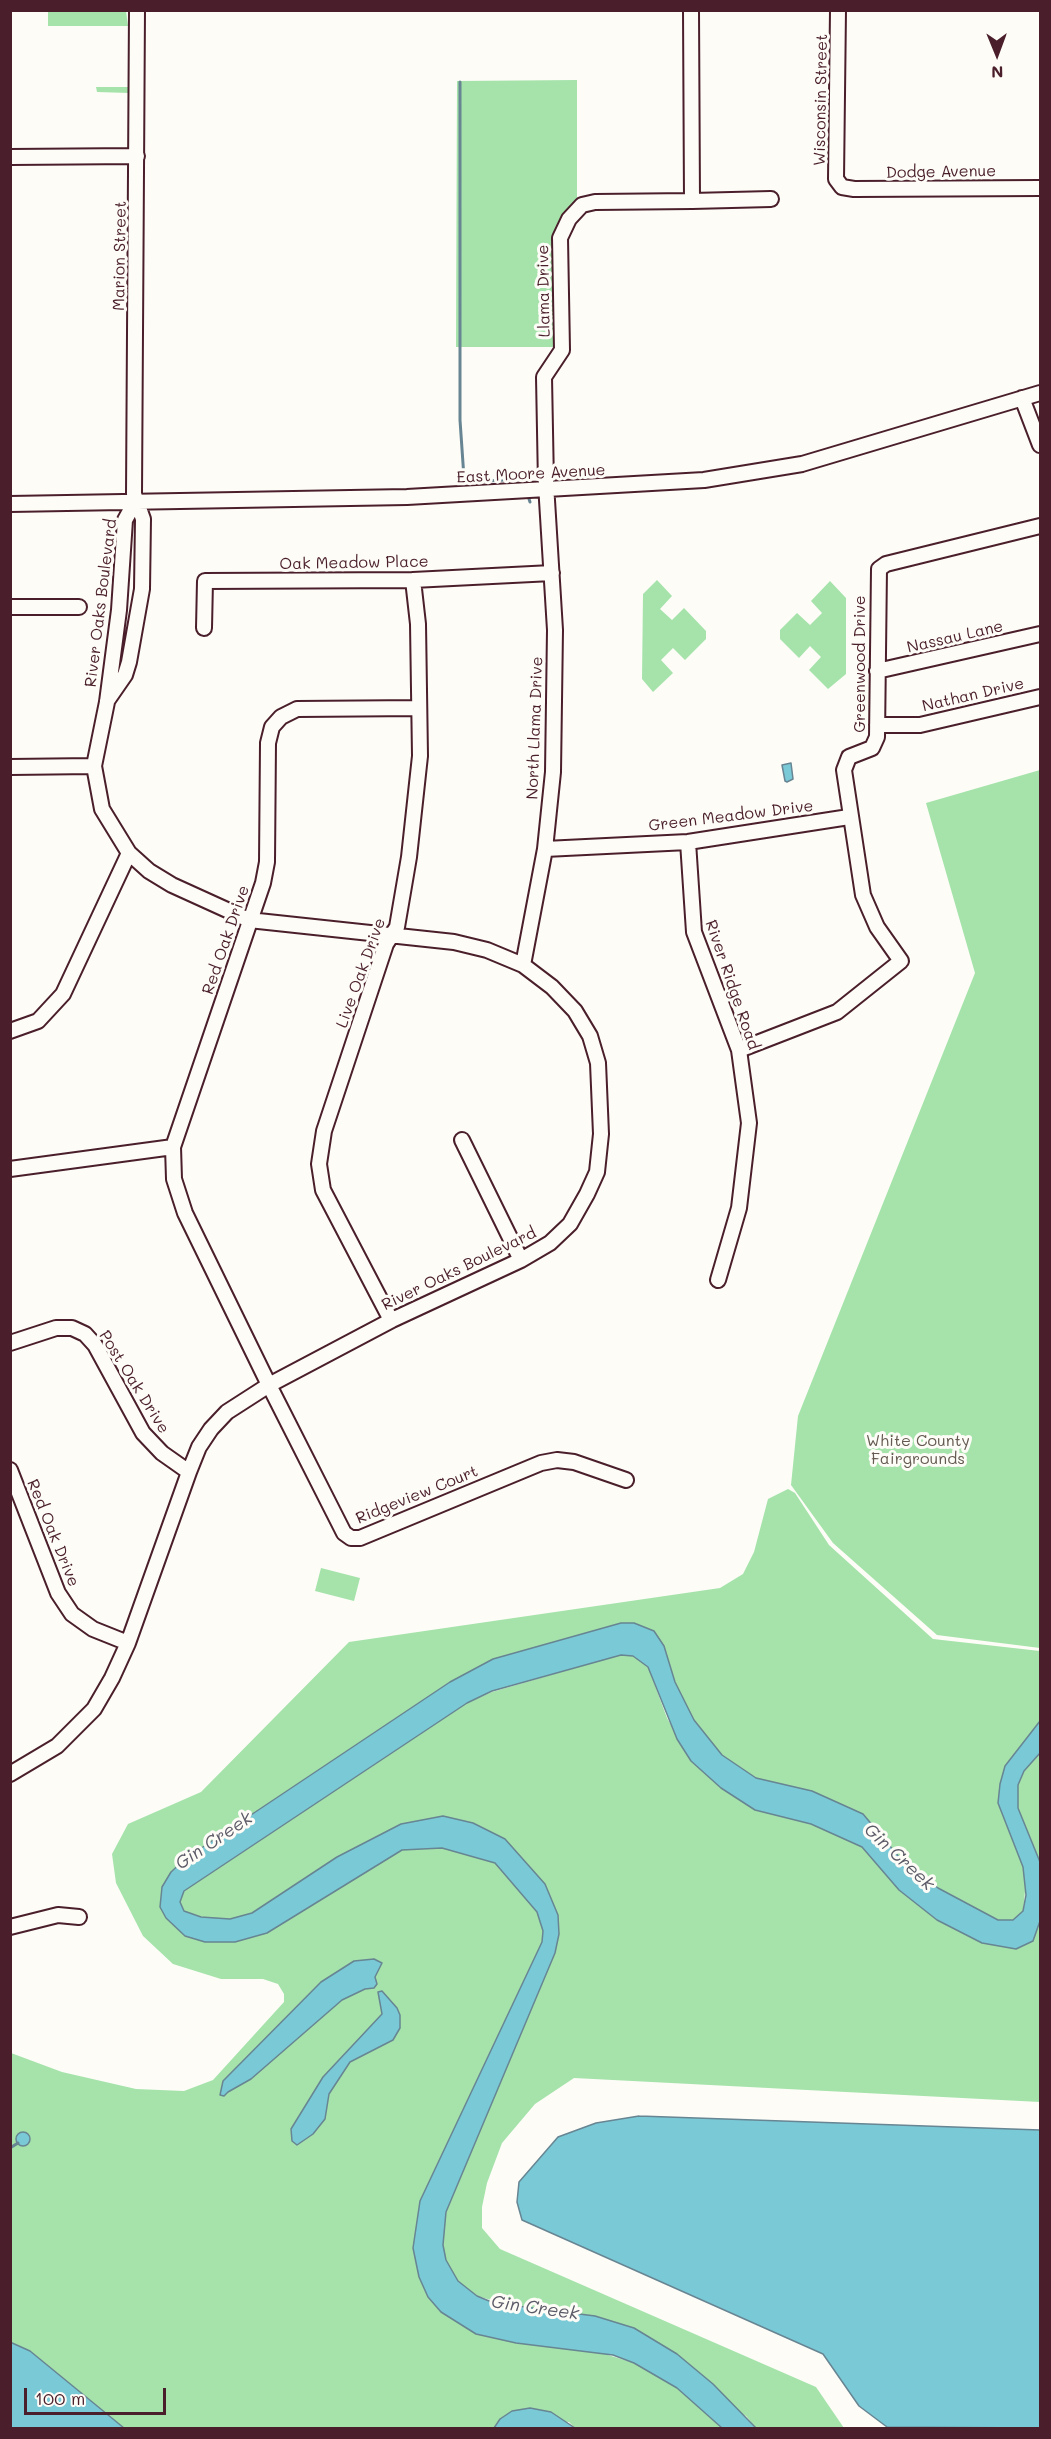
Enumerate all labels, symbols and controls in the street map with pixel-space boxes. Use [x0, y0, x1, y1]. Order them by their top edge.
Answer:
north arrow [967, 24, 1027, 84]
street label: Wisconsin Street [810, 34, 832, 166]
text: N [991, 62, 1004, 83]
street label: Dodge Avenue [886, 161, 996, 183]
street label: Marion Street [109, 201, 131, 311]
street label: Llama Drive [534, 245, 554, 337]
street label: East Moore Avenue [456, 461, 606, 487]
street label: River Oaks Boulevard [81, 518, 121, 688]
street label: Oak Meadow Place [279, 552, 429, 574]
street label: Greenwood Drive [850, 595, 870, 733]
street label: Nassau Lane [905, 617, 1005, 657]
street label: North Llama Drive [523, 656, 547, 800]
street label: Nathan Drive [920, 674, 1026, 716]
street label: Green Meadow Drive [648, 796, 814, 836]
street label: Red Oak Drive [198, 883, 254, 997]
street label: Live Oak Drive [332, 916, 390, 1030]
street label: River Ridge Road [701, 918, 763, 1052]
street label: River Oaks Boulevard [379, 1223, 539, 1315]
street label: Post Oak Drive [95, 1327, 173, 1437]
park label: White County Fairgrounds [866, 1431, 970, 1469]
street label: Ridgeview Court [353, 1462, 481, 1528]
street label: Red Oak Drive [23, 1477, 83, 1589]
water label: Gin Creek [171, 1807, 257, 1875]
water label: Gin Creek [859, 1819, 939, 1895]
water label: Gin Creek [490, 2291, 580, 2325]
scale bar [27, 2376, 170, 2414]
text: 100 m [35, 2386, 85, 2410]

